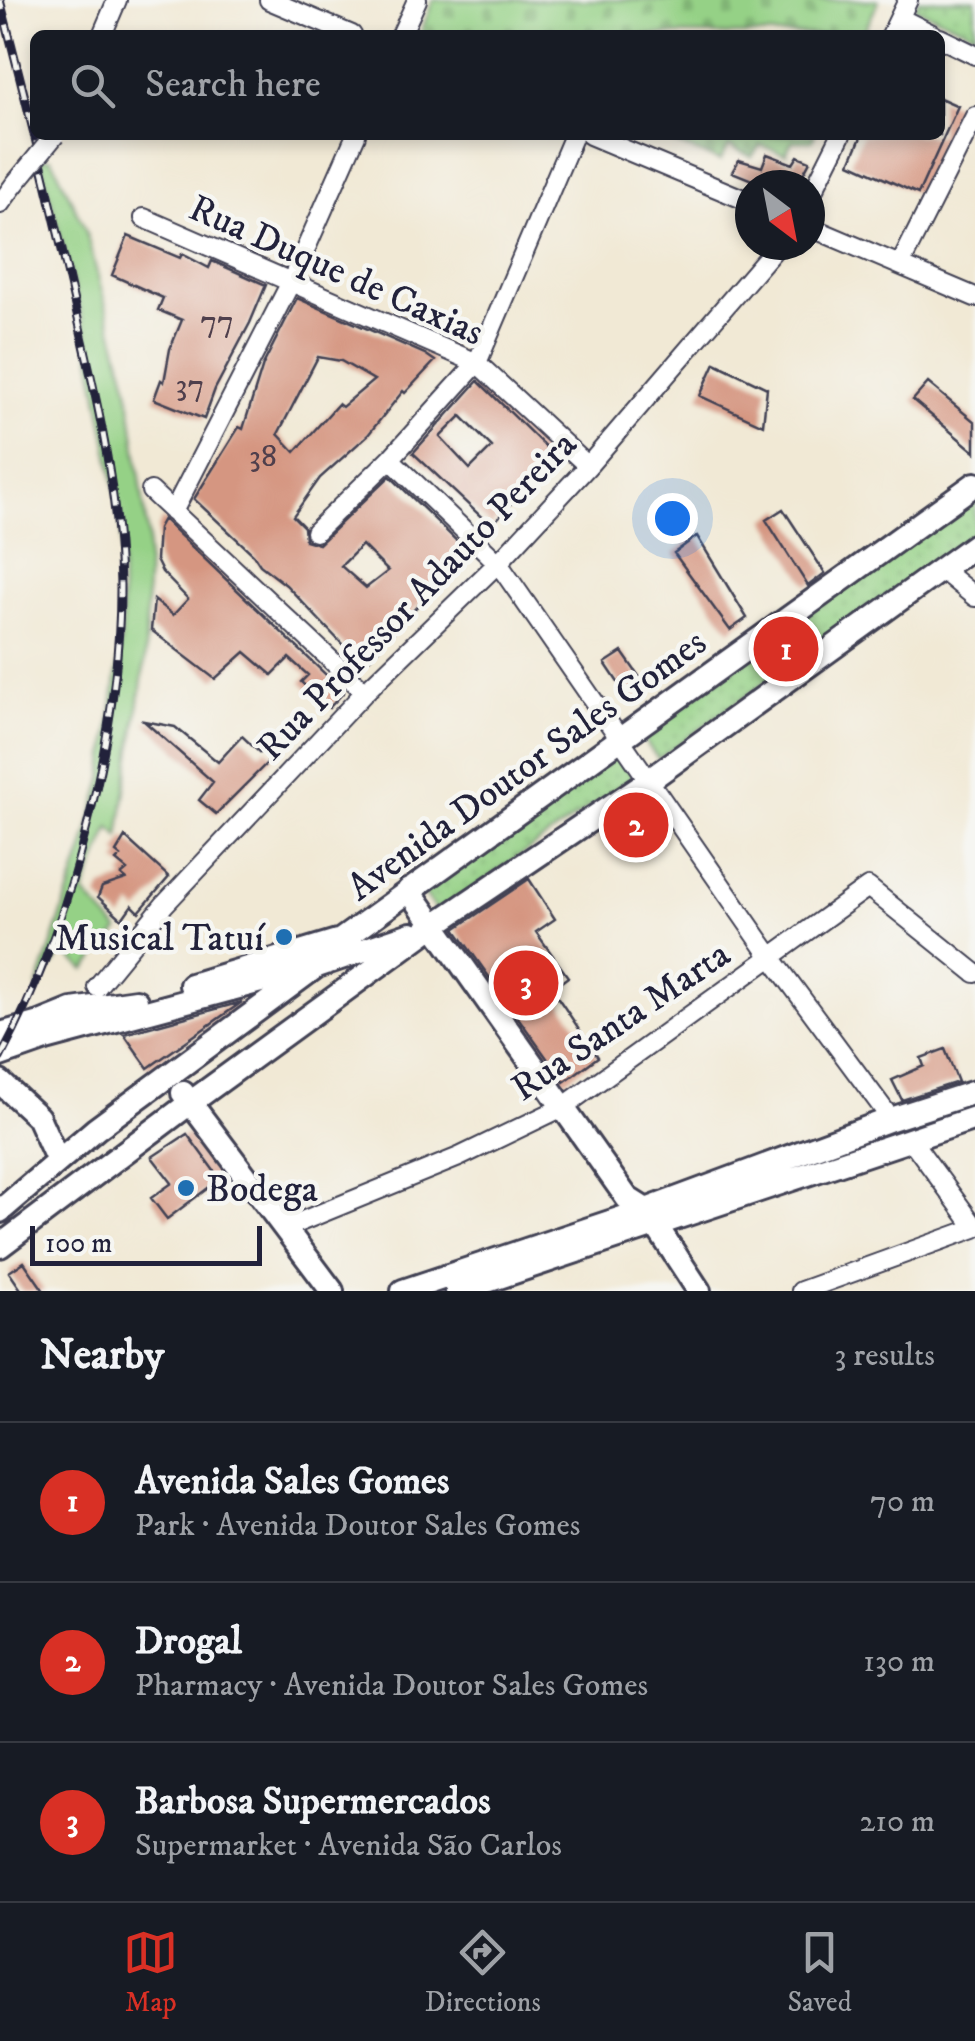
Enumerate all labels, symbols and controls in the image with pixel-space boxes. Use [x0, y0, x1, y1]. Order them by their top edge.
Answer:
search box [30, 30, 945, 140]
icon: search [65, 58, 120, 113]
text: Search here [145, 61, 321, 109]
north arrow [735, 170, 825, 260]
street label: Rua Duque de Caxias [182, 184, 491, 357]
house number: 77 [200, 302, 234, 342]
house number: 37 [176, 366, 204, 406]
street label: Rua Professor Adauto Pereira [247, 422, 587, 771]
house number: 38 [249, 437, 277, 477]
your location [647, 493, 698, 544]
pin: 1 [754, 612, 818, 686]
street label: Avenida Doutor Sales Gomes [338, 619, 716, 912]
pin: 2 [604, 788, 668, 862]
place label: Musical Tatuí [55, 915, 266, 963]
marker: Musical Tatuí [273, 926, 295, 948]
street label: Rua Santa Marta [503, 931, 740, 1112]
pin: 3 [494, 946, 558, 1020]
place label: Bodega [206, 1166, 318, 1214]
marker: Bodega [175, 1177, 197, 1199]
scale bar [30, 1221, 262, 1266]
text: 100 m [45, 1226, 112, 1261]
text: Nearby [40, 1330, 164, 1382]
text: 3 results [834, 1336, 935, 1376]
text: Avenida Sales Gomes [135, 1458, 450, 1506]
text: 1 [67, 1482, 78, 1522]
text: 70 m [870, 1482, 935, 1522]
text: Park · Avenida Doutor Sales Gomes [135, 1506, 580, 1546]
text: Drogal [135, 1618, 242, 1666]
text: 2 [65, 1642, 80, 1682]
text: 130 m [863, 1642, 935, 1682]
text: Pharmacy · Avenida Doutor Sales Gomes [135, 1666, 648, 1706]
text: Barbosa Supermercados [135, 1778, 491, 1826]
text: 3 [67, 1802, 78, 1842]
text: 210 m [860, 1802, 935, 1842]
text: Supermarket · Avenida São Carlos [135, 1826, 562, 1866]
tab: Map [123, 1925, 178, 2020]
tab: Directions [425, 1925, 541, 2020]
tab: Saved [787, 1925, 852, 2020]

